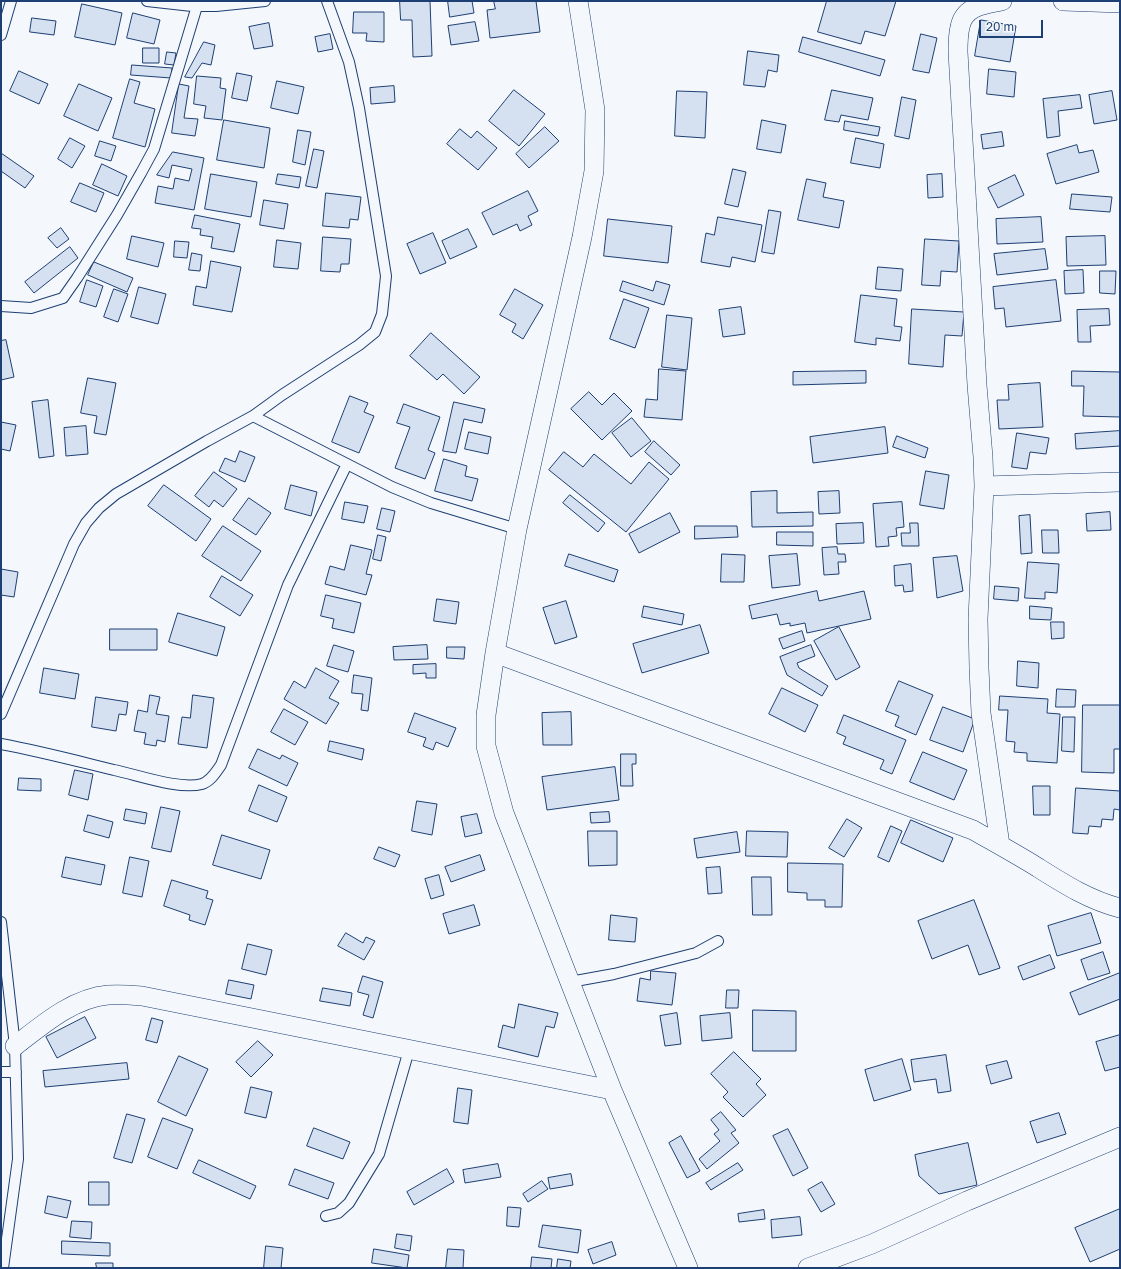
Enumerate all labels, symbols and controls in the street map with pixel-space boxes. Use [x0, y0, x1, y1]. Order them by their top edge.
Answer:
scale bar [981, 12, 1045, 38]
text: 20 m [986, 19, 1014, 34]

